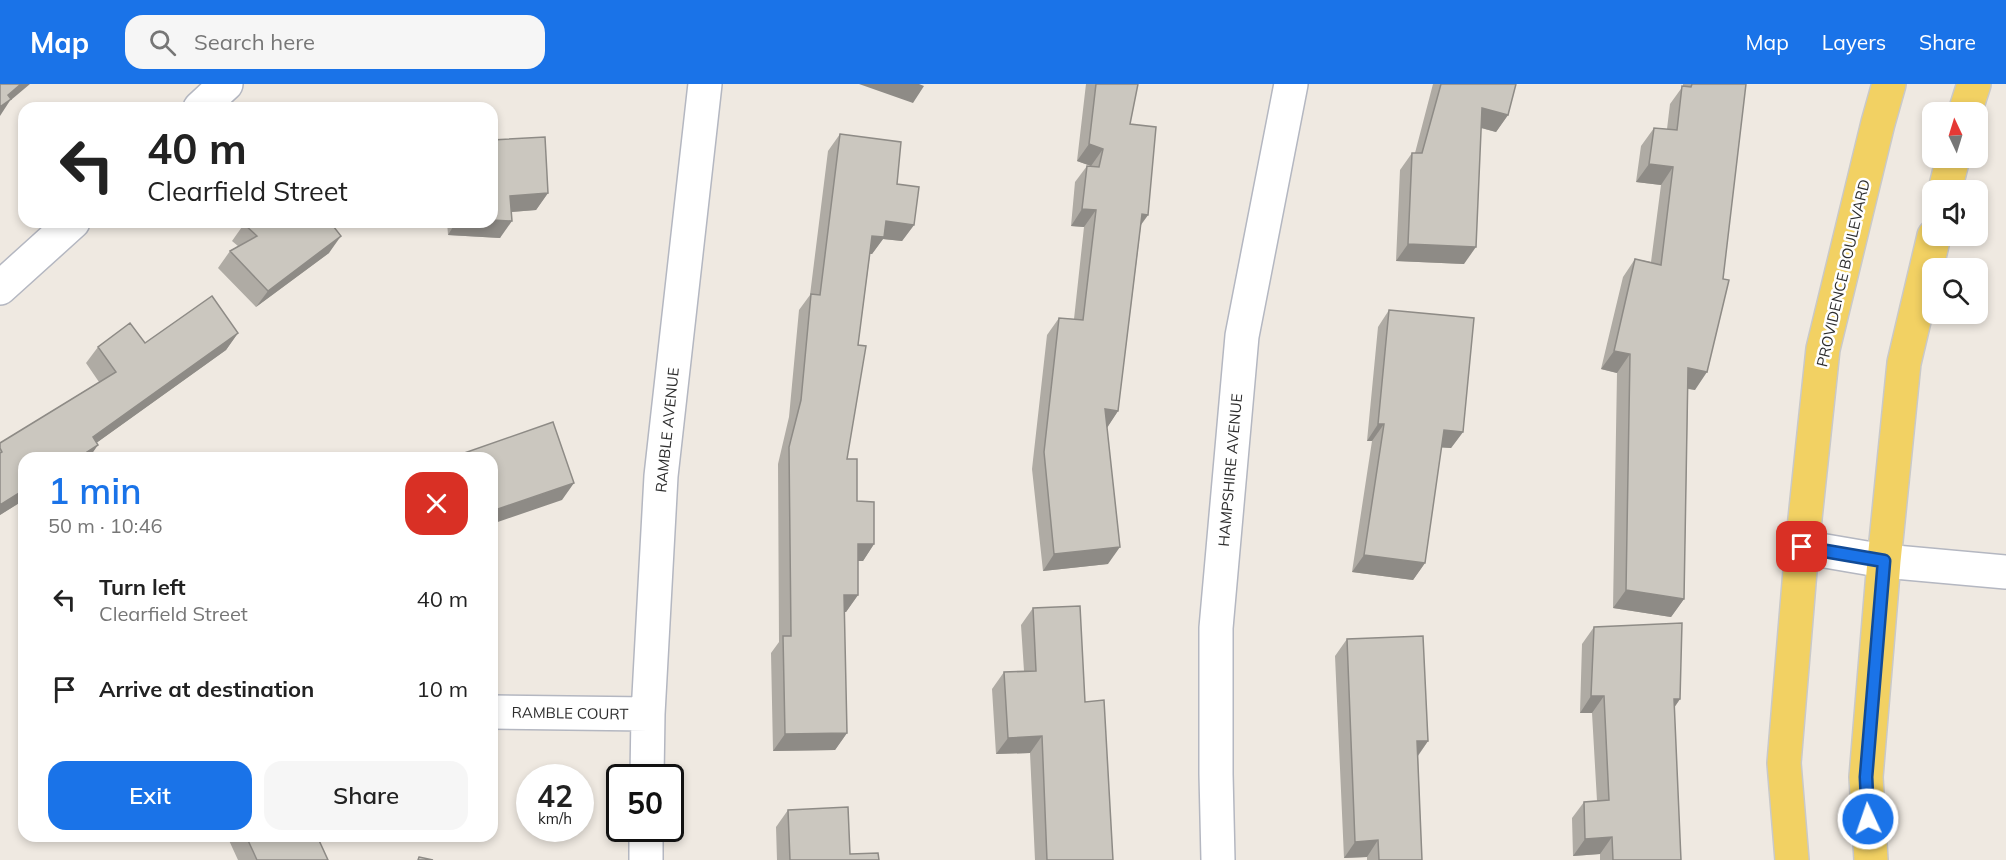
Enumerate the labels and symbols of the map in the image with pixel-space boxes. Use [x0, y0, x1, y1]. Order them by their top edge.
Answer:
north arrow [1922, 102, 1988, 168]
street label: PROVIDENCE BOULEVARD [1812, 177, 1874, 369]
street label: RAMBLE AVENUE [651, 366, 683, 493]
street label: HAMPSHIRE AVENUE [1214, 393, 1246, 547]
pin [1776, 521, 1827, 572]
street label: RAMBLE COURT [511, 702, 629, 724]
speed limit sign: 50 [606, 764, 684, 842]
position arrow [1836, 787, 1900, 851]

